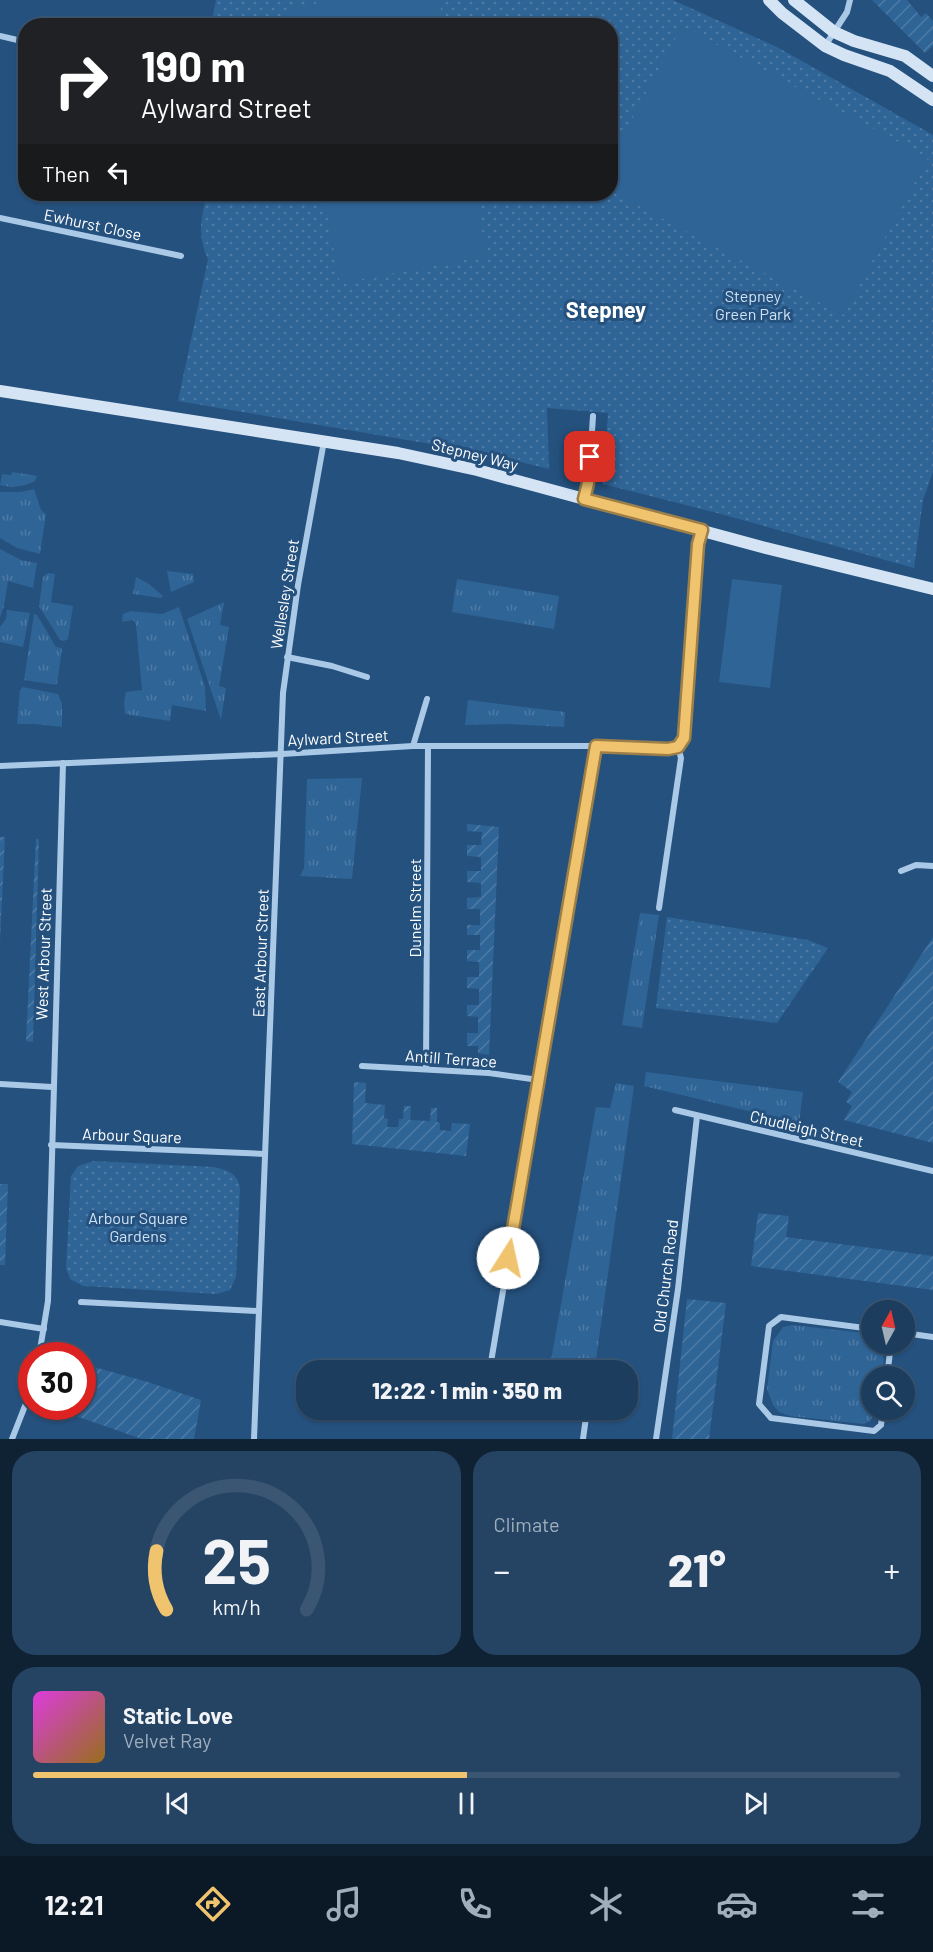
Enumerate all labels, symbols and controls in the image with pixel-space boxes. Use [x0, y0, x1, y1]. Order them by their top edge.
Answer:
text: 190 m [141, 40, 246, 90]
icon: right [42, 42, 120, 120]
text: Aylward Street [141, 91, 312, 123]
icon: left [102, 156, 135, 189]
text: Then [42, 160, 90, 186]
street label: Ewhurst Close [42, 204, 144, 244]
park label: Stepney Green Park [715, 286, 791, 323]
district label: Stepney [566, 296, 646, 322]
pin [564, 431, 615, 482]
street label: Stepney Way [430, 434, 521, 474]
icon: arrive [573, 440, 606, 473]
street label: Wellesley Street [266, 537, 302, 651]
street label: Aylward Street [287, 725, 389, 749]
street label: Dunelm Street [405, 858, 424, 958]
street label: West Arbour Street [31, 887, 55, 1021]
street label: East Arbour Street [248, 888, 272, 1018]
street label: Antill Terrace [404, 1045, 498, 1071]
street label: Chudleigh Street [748, 1106, 866, 1150]
street label: Arbour Square [82, 1124, 182, 1146]
park label: Arbour Square Gardens [88, 1208, 188, 1245]
street label: Old Church Road [649, 1218, 681, 1334]
position arrow [476, 1226, 540, 1290]
north arrow [861, 1300, 915, 1354]
map controls [861, 1300, 915, 1420]
speed limit sign: 30 [18, 1342, 96, 1420]
button: search [861, 1366, 915, 1420]
text: 12:22 · 1 min · 350 m [372, 1377, 562, 1403]
text: Climate [494, 1512, 560, 1536]
text: 25 [202, 1522, 271, 1596]
text: 21° [668, 1542, 726, 1596]
text: − [494, 1550, 510, 1590]
text: + [883, 1550, 900, 1590]
text: km/h [212, 1594, 261, 1619]
text: Static Love [123, 1702, 233, 1728]
text: Velvet Ray [123, 1728, 212, 1752]
icon: previous [161, 1787, 194, 1820]
icon: pause [450, 1787, 483, 1820]
icon: next [739, 1787, 772, 1820]
icon: directions [192, 1883, 234, 1925]
icon: music [323, 1883, 365, 1925]
icon: phone [454, 1883, 496, 1925]
icon: climate [585, 1883, 627, 1925]
icon: car [716, 1883, 758, 1925]
icon: filters [847, 1883, 889, 1925]
text: 12:21 [44, 1888, 103, 1920]

